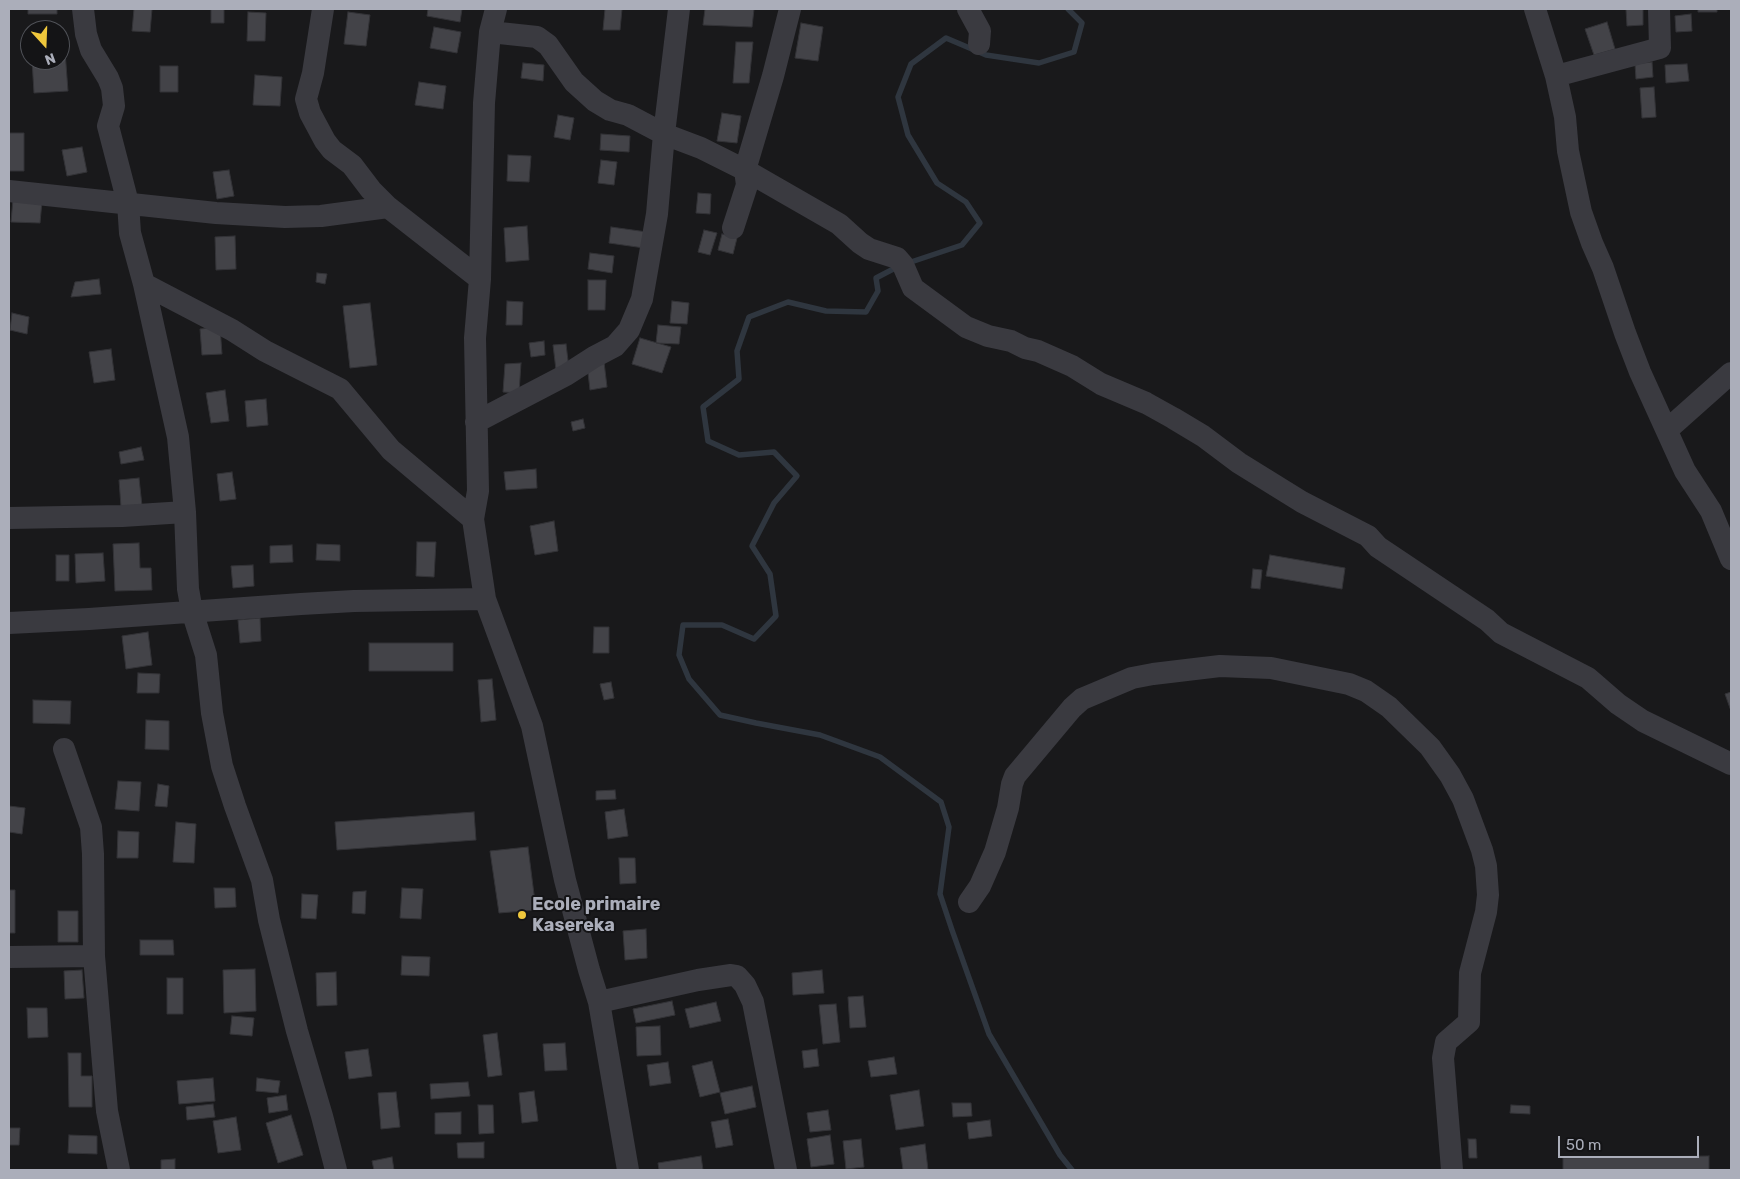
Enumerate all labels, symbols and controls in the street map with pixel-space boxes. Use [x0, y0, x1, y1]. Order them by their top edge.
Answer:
north arrow [20, 20, 70, 70]
text: N [42, 49, 58, 68]
place label: Ecole primaire Kasereka [532, 894, 660, 936]
marker: Ecole primaire Kasereka [516, 909, 528, 921]
scale bar [1560, 1126, 1701, 1158]
text: 50 m [1566, 1136, 1601, 1154]

